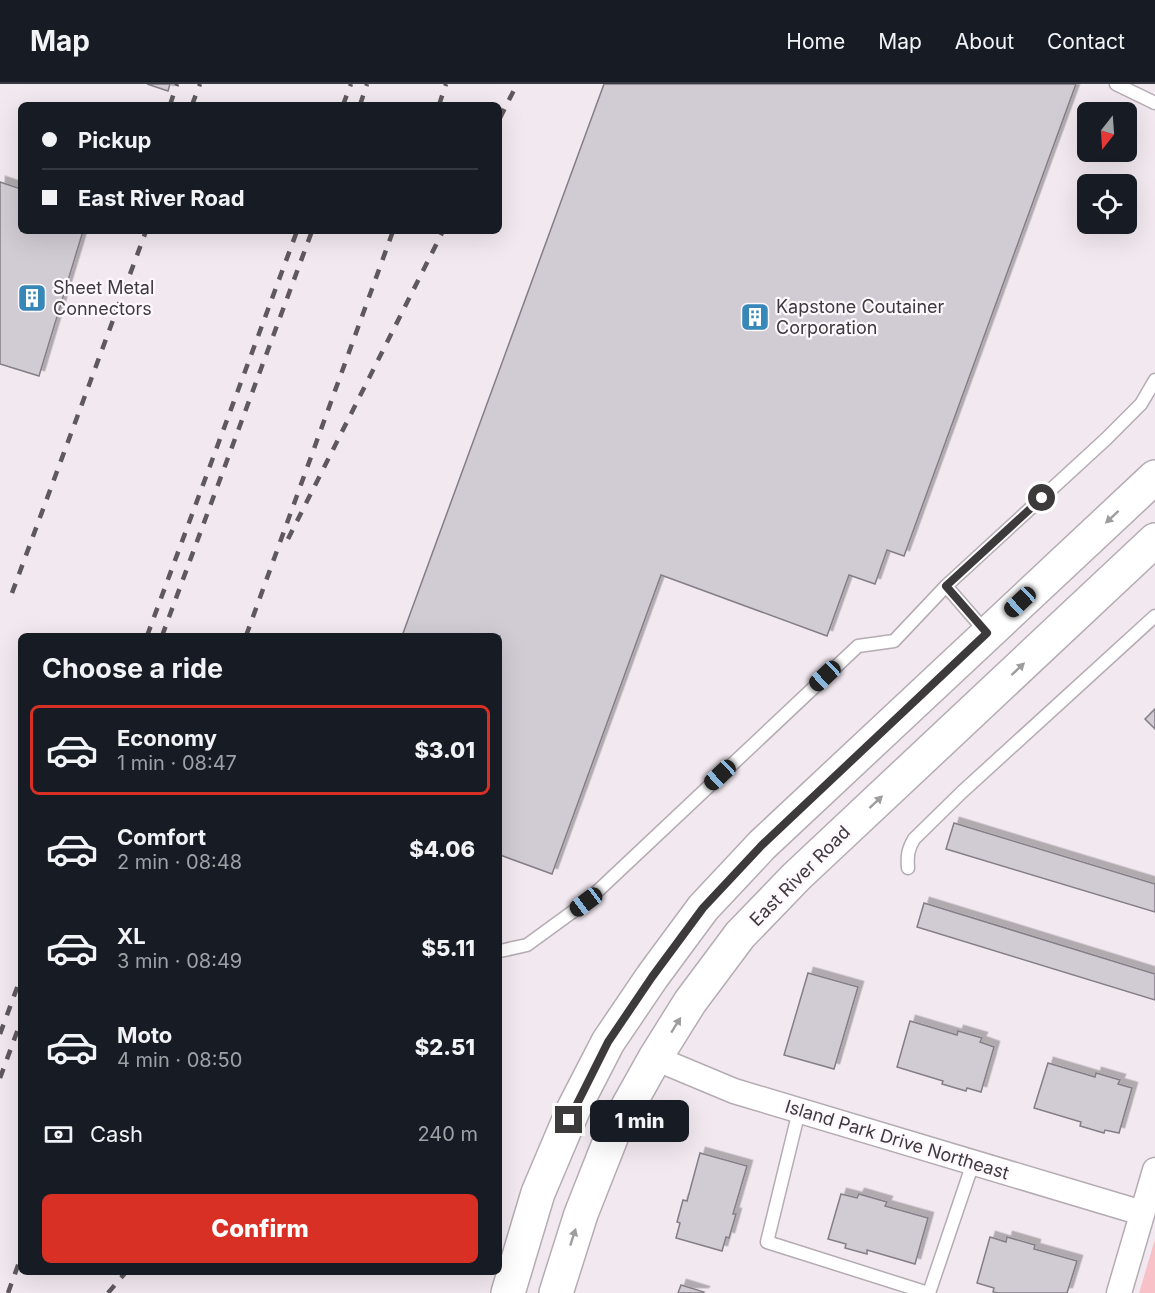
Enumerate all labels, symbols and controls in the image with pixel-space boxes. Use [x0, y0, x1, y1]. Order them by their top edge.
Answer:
text: Map [30, 24, 90, 58]
text: Home [786, 29, 845, 54]
text: Map [878, 29, 922, 54]
text: About [955, 29, 1014, 54]
text: Contact [1047, 29, 1125, 54]
north arrow [1077, 102, 1137, 162]
map controls [1077, 102, 1137, 234]
text: Pickup [78, 127, 152, 153]
button: locate [1077, 174, 1137, 234]
text: East River Road [78, 185, 245, 211]
place label: Sheet Metal Connectors [53, 277, 154, 319]
building icon: Sheet Metal Connectors [16, 282, 48, 314]
place label: Kapstone Coutainer Corporation [776, 296, 945, 338]
building icon: Kapstone Coutainer Corporation [739, 301, 771, 333]
route start [1028, 484, 1055, 511]
one-way arrow [1105, 509, 1119, 523]
car [1001, 583, 1039, 621]
text: Choose a ride [42, 652, 223, 685]
car [806, 657, 844, 695]
one-way arrow [1010, 662, 1025, 676]
icon: car [45, 723, 99, 777]
text: Economy [117, 725, 217, 751]
text: $3.01 [414, 737, 475, 763]
text: 1 min · 08:47 [117, 751, 237, 775]
car [701, 756, 739, 794]
one-way arrow [868, 795, 883, 809]
street label: East River Road [745, 821, 854, 930]
icon: car [45, 822, 99, 876]
text: Comfort [117, 824, 206, 850]
text: $4.06 [409, 836, 475, 862]
text: 2 min · 08:48 [117, 850, 242, 874]
car [566, 884, 606, 920]
icon: car [45, 921, 99, 975]
text: XL [117, 923, 146, 949]
text: $5.11 [421, 935, 475, 961]
text: 3 min · 08:49 [117, 949, 242, 973]
one-way arrow [671, 1017, 682, 1033]
icon: car [45, 1020, 99, 1074]
text: Moto [117, 1022, 172, 1048]
text: $2.51 [415, 1034, 475, 1060]
text: 4 min · 08:50 [117, 1048, 242, 1072]
street label: Island Park Drive Northeast [783, 1095, 1012, 1184]
callout: 1 min [590, 1099, 689, 1141]
route end [555, 1106, 582, 1133]
text: 1 min [614, 1109, 665, 1133]
icon: cash [42, 1118, 75, 1151]
text: Cash [90, 1121, 143, 1147]
text: 240 m [417, 1122, 478, 1146]
button: Confirm [42, 1194, 478, 1263]
one-way arrow [569, 1228, 578, 1246]

